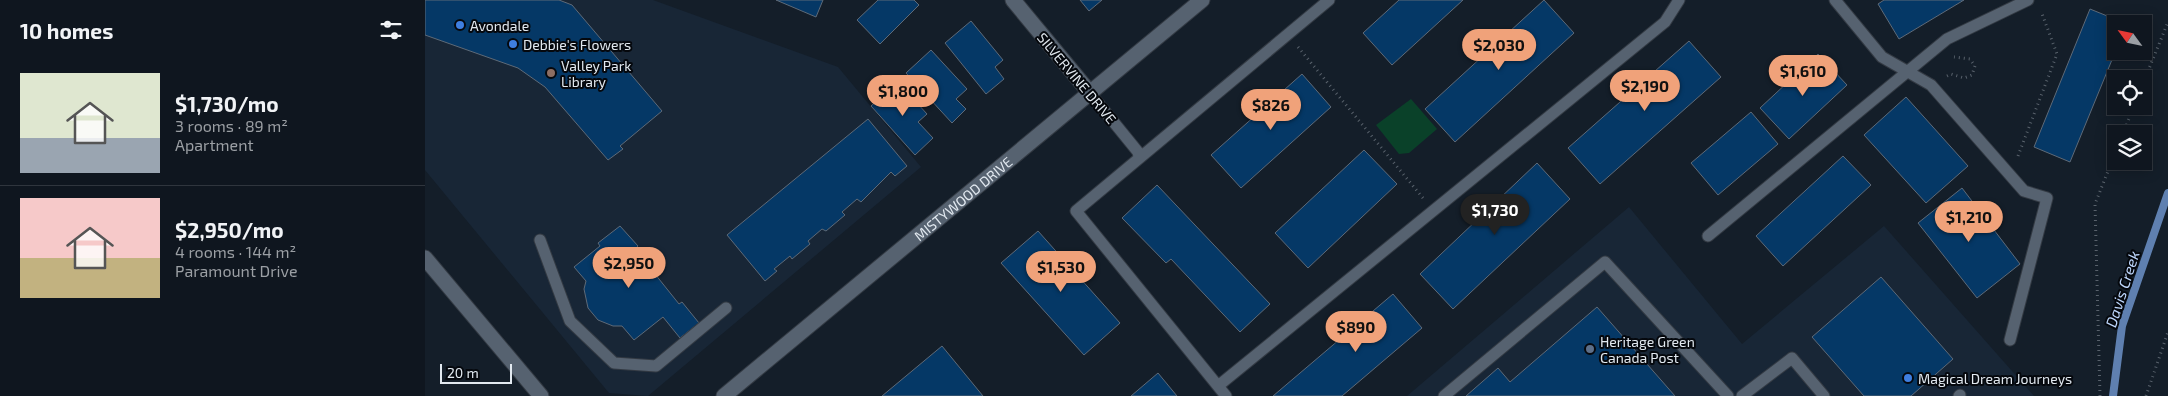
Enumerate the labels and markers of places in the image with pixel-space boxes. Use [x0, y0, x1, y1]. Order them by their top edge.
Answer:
place label: Avondale [470, 17, 529, 34]
marker: Avondale [454, 19, 466, 31]
pin: $2,030 [1458, 28, 1540, 71]
place label: Debbie's Flowers [523, 36, 631, 53]
marker: Debbie's Flowers [507, 38, 519, 50]
pin: $1,610 [1762, 54, 1844, 97]
place label: Valley Park Library [561, 57, 631, 90]
marker: Valley Park Library [545, 67, 557, 79]
pin: $2,190 [1604, 70, 1686, 112]
pin: $1,800 [862, 74, 944, 117]
pin: $826 [1241, 88, 1301, 131]
pin: $1,730 [1454, 194, 1536, 236]
pin: $1,210 [1928, 200, 2010, 243]
pin: $2,950 [588, 246, 670, 289]
pin: $1,530 [1020, 250, 1102, 293]
pin: $890 [1326, 310, 1386, 353]
place label: Heritage Green Canada Post [1600, 333, 1695, 366]
marker: Heritage Green Canada Post [1584, 343, 1596, 355]
place label: Magical Dream Journeys [1918, 370, 2072, 387]
marker: Magical Dream Journeys [1902, 372, 1914, 384]

